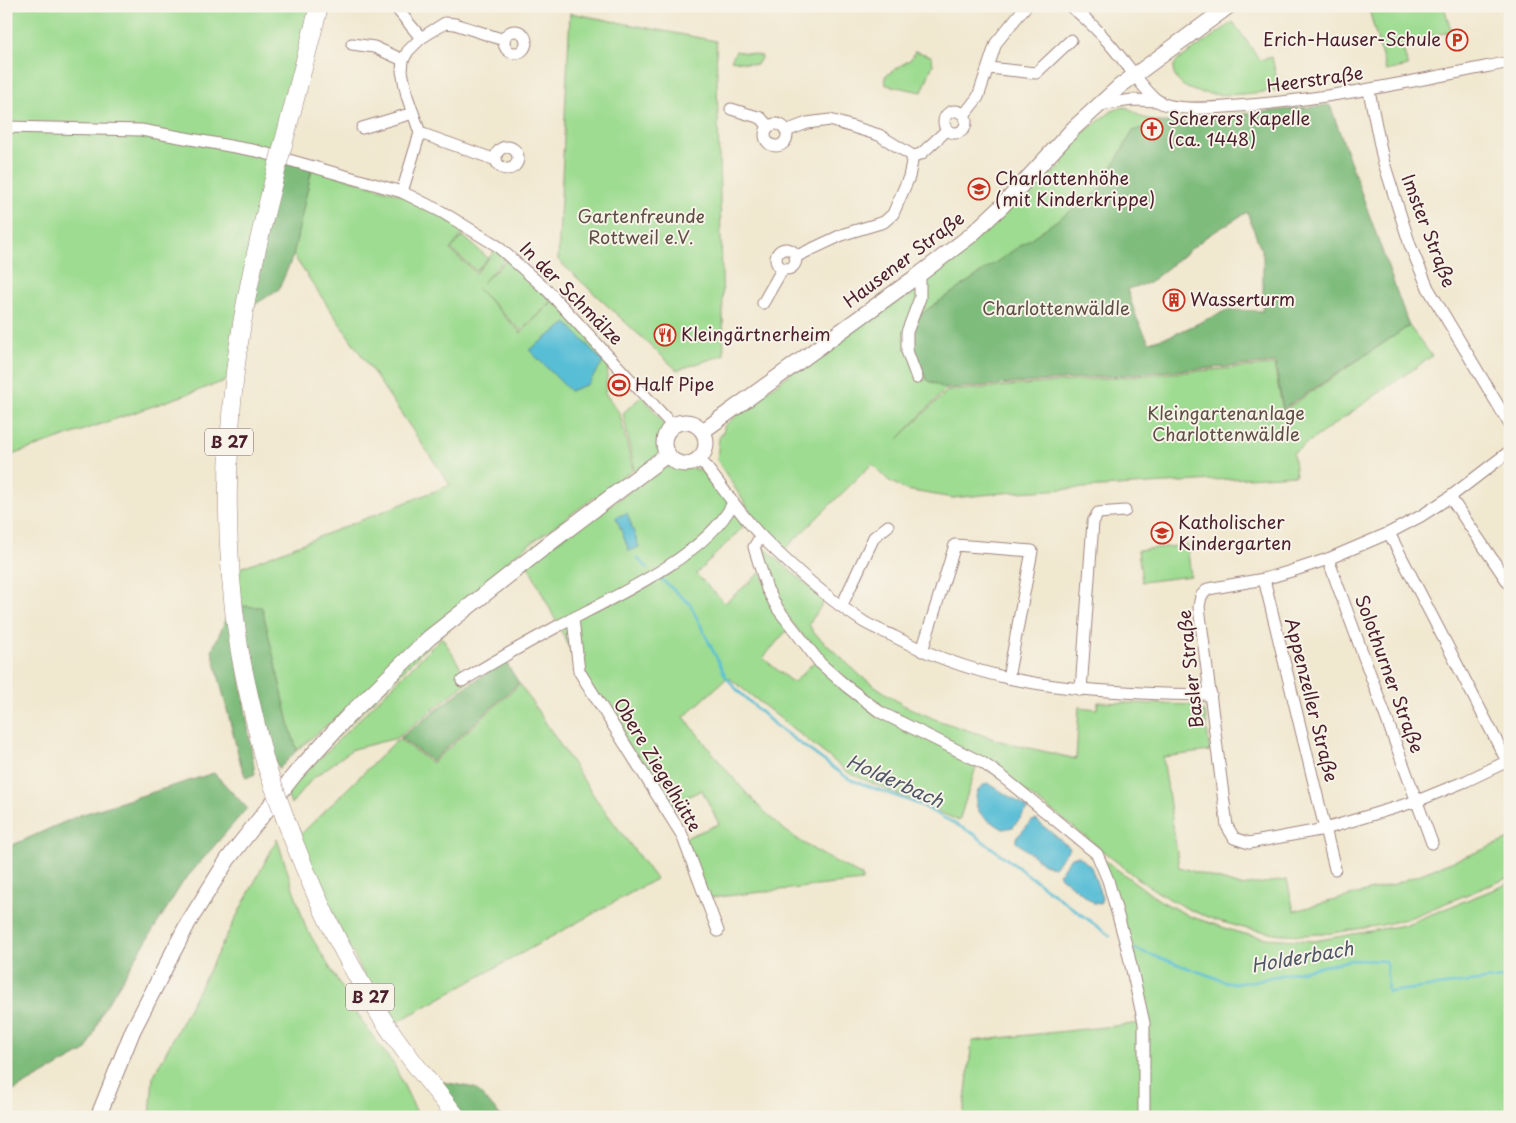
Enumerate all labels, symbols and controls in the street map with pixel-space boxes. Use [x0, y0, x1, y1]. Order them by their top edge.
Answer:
place label: Erich-Hauser-Schule [1263, 25, 1441, 52]
parking icon: Erich-Hauser-Schule [1445, 28, 1469, 52]
street label: Heerstraße [1265, 58, 1365, 99]
place label: Scherers Kapelle (ca. 1448) [1168, 104, 1310, 152]
church icon: Scherers Kapelle (ca. 1448) [1140, 117, 1164, 141]
place label: Charlottenhöhe (mit Kinderkrippe) [995, 164, 1155, 212]
street label: Imster Straße [1395, 170, 1463, 291]
school or university icon: Charlottenhöhe (mit Kinderkrippe) [967, 177, 991, 201]
park label: Gartenfreunde Rottweil e.V. [577, 202, 705, 250]
street label: Hausener Straße [837, 204, 969, 313]
street label: In der Schmälze [514, 235, 630, 351]
place label: Wasserturm [1190, 285, 1295, 312]
building icon: Wasserturm [1162, 288, 1186, 312]
park label: Charlottenwäldle [982, 294, 1130, 321]
place label: Kleingärtnerheim [681, 320, 831, 347]
restaurant icon: Kleingärtnerheim [653, 323, 677, 347]
place label: Half Pipe [635, 370, 714, 397]
sports icon: Half Pipe [607, 373, 631, 397]
park label: Kleingartenanlage Charlottenwäldle [1147, 399, 1305, 447]
road number: B 27 [205, 428, 253, 456]
place label: Katholischer Kindergarten [1178, 508, 1292, 556]
school or university icon: Katholischer Kindergarten [1150, 521, 1174, 545]
street label: Solothurner Straße [1349, 590, 1432, 756]
street label: Basler Straße [1170, 609, 1209, 730]
street label: Appenzeller Straße [1279, 615, 1346, 785]
street label: Obere Ziegelhütte [608, 692, 709, 836]
water label: Holderbach [843, 746, 949, 814]
water label: Holderbach [1249, 933, 1356, 979]
road number: B 27 [346, 984, 394, 1010]

